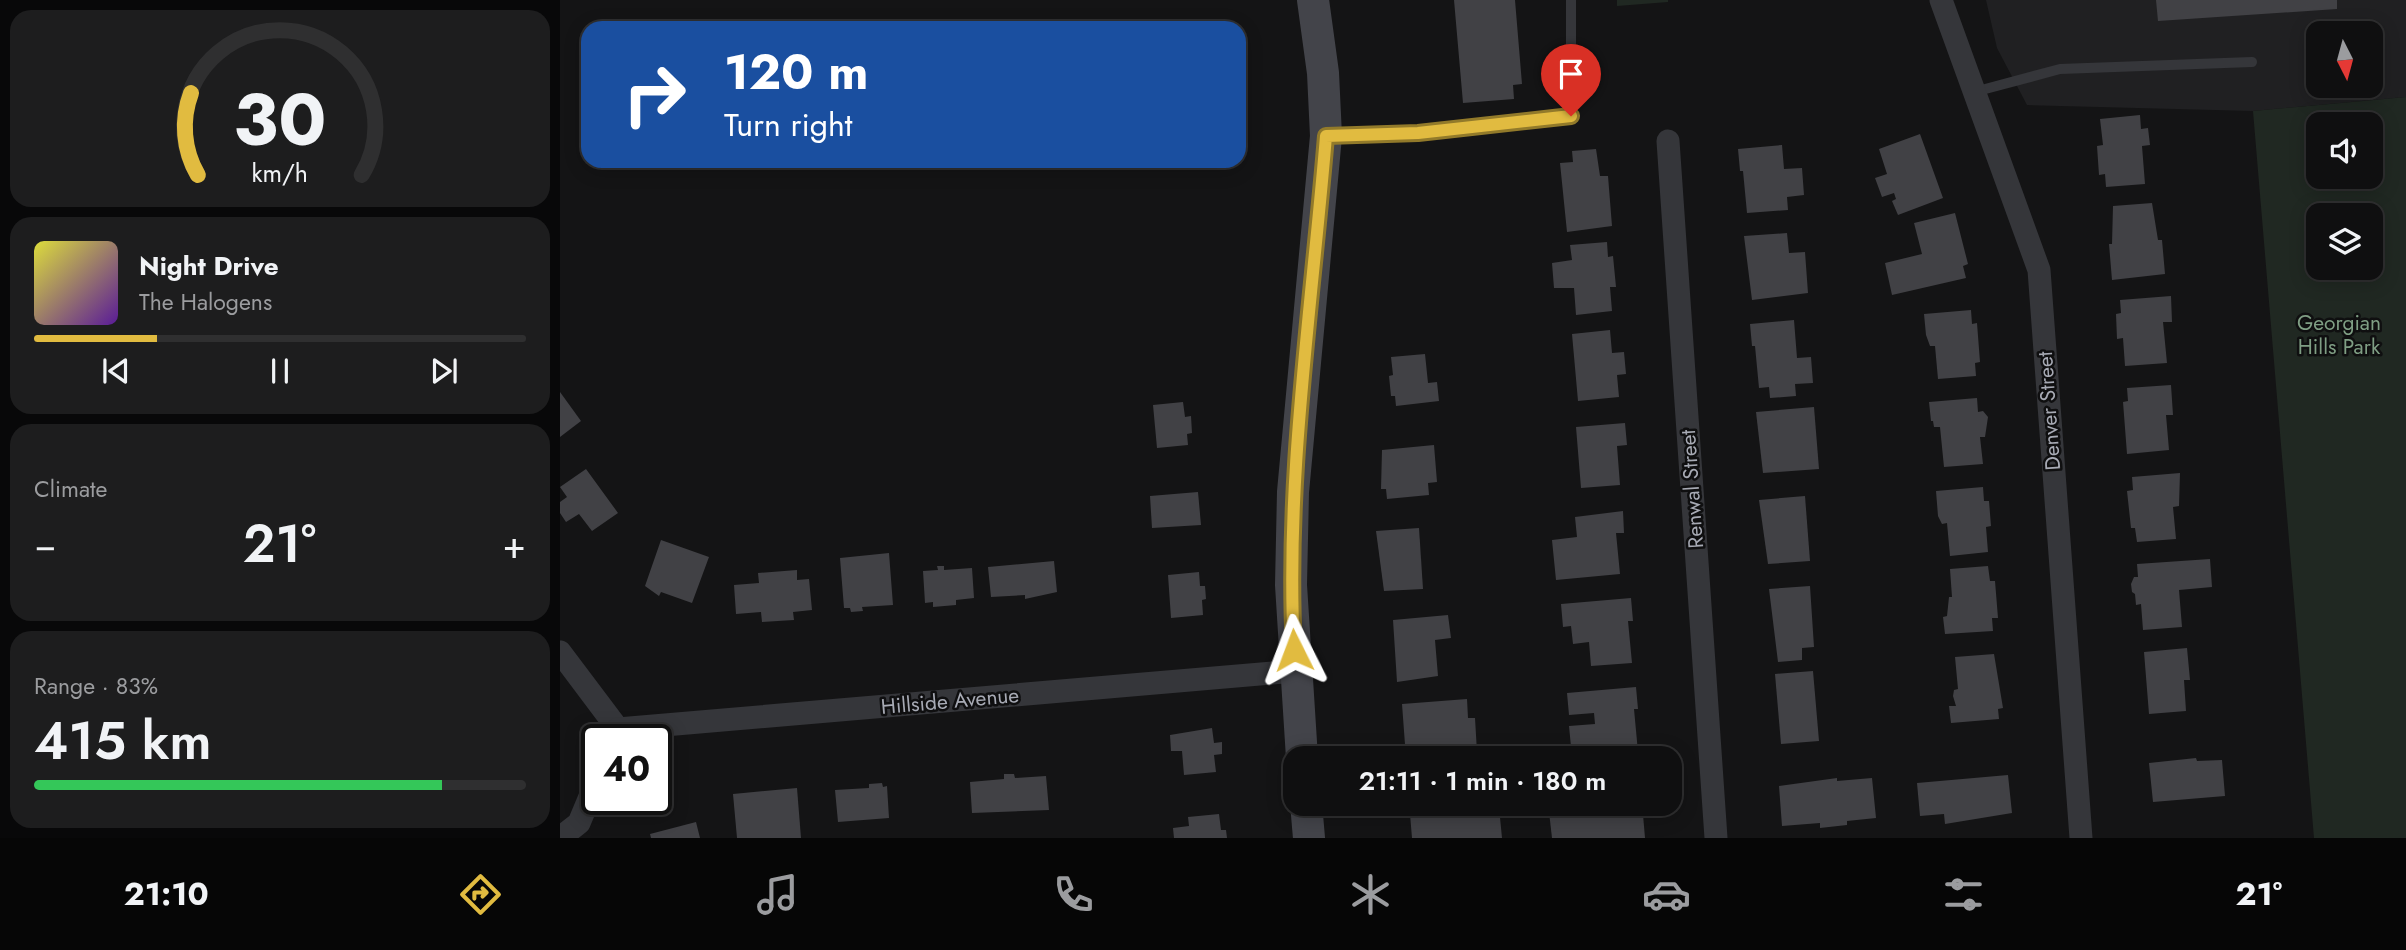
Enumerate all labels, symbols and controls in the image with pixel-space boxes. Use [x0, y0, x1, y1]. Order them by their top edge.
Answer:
north arrow [2306, 21, 2384, 98]
map controls [2306, 21, 2383, 280]
text: 120 m [724, 37, 868, 107]
pin [1541, 44, 1601, 116]
icon: right [609, 49, 700, 140]
icon: arrive [1552, 55, 1590, 93]
text: 30 [233, 67, 327, 172]
text: Turn right [724, 102, 853, 148]
button: sound [2306, 112, 2383, 189]
text: km/h [252, 154, 308, 190]
button: layers [2306, 203, 2383, 280]
text: Night Drive [139, 247, 279, 285]
text: The Halogens [139, 285, 272, 319]
park label: Georgian Hills Park [2297, 308, 2381, 362]
street label: Denver Street [2030, 350, 2068, 472]
icon: previous [97, 352, 135, 390]
icon: pause [261, 352, 299, 390]
icon: next [425, 352, 463, 390]
street label: Renwal Street [1673, 429, 1711, 549]
text: Climate [34, 472, 107, 506]
text: 21° [243, 506, 316, 582]
text: − [34, 517, 56, 572]
text: + [503, 517, 526, 572]
position arrow [1257, 613, 1331, 687]
text: Range · 83% [34, 669, 158, 703]
street label: Hillside Avenue [880, 680, 1021, 722]
text: 415 km [34, 703, 212, 779]
speed limit sign: 40 [581, 724, 672, 815]
text: 21:11 · 1 min · 180 m [1359, 762, 1606, 800]
icon: directions [456, 870, 505, 919]
icon: music [753, 870, 802, 919]
icon: phone [1049, 870, 1098, 919]
icon: climate [1346, 870, 1395, 919]
icon: car [1642, 870, 1691, 919]
icon: filters [1939, 870, 1988, 919]
text: 21:10 [124, 871, 209, 917]
text: 21° [2235, 871, 2282, 917]

